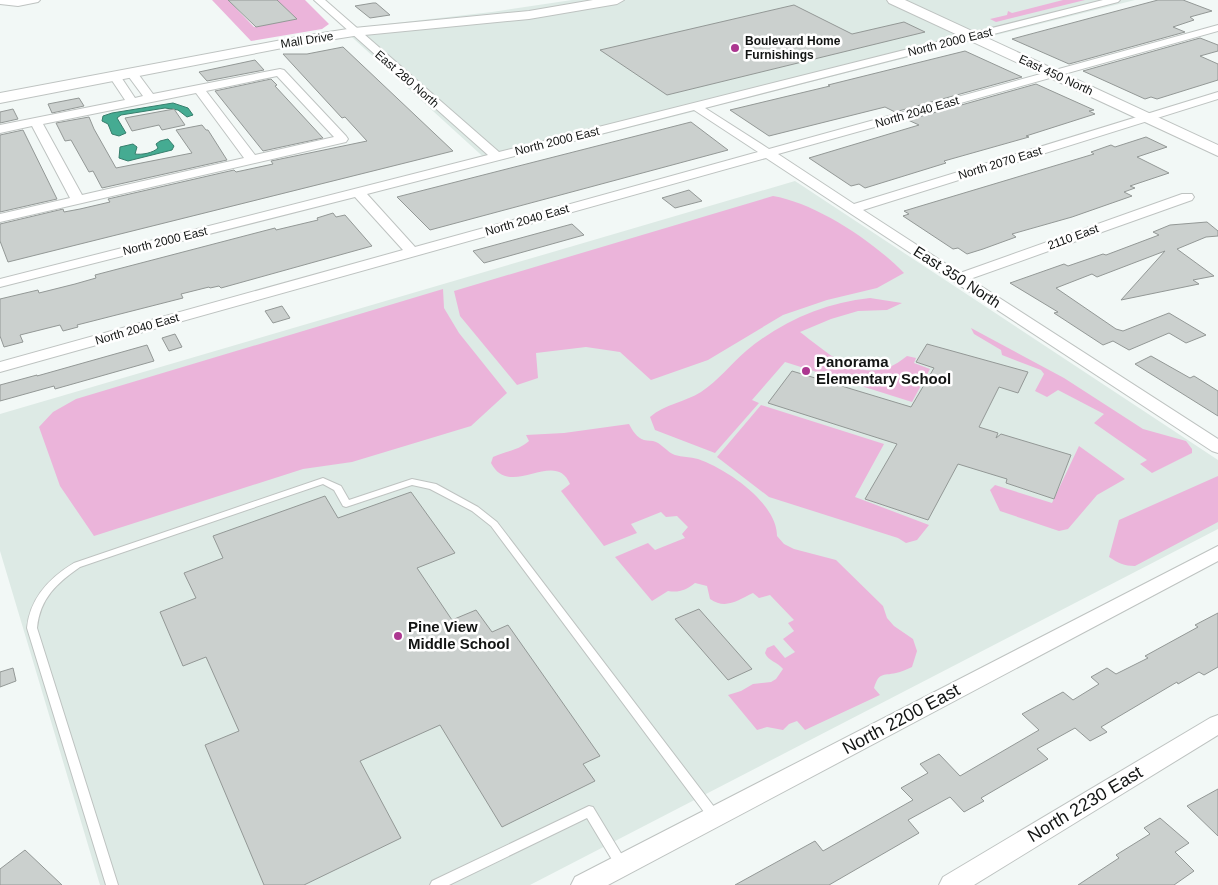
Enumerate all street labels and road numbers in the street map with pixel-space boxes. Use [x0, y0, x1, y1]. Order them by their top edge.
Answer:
street label: North 2000 East [906, 25, 994, 59]
street label: Mall Drive [280, 29, 335, 51]
street label: East 280 North [372, 47, 442, 111]
street label: East 450 North [1017, 52, 1095, 98]
street label: North 2040 East [873, 93, 961, 131]
street label: North 2000 East [513, 124, 601, 158]
street label: North 2070 East [956, 143, 1044, 182]
street label: North 2040 East [483, 201, 571, 239]
street label: 2110 East [1046, 221, 1101, 253]
street label: North 2000 East [121, 224, 209, 258]
street label: East 350 North [911, 242, 1004, 311]
street label: North 2040 East [93, 310, 181, 348]
street label: North 2200 East [839, 680, 963, 758]
street label: North 2230 East [1024, 762, 1146, 846]

